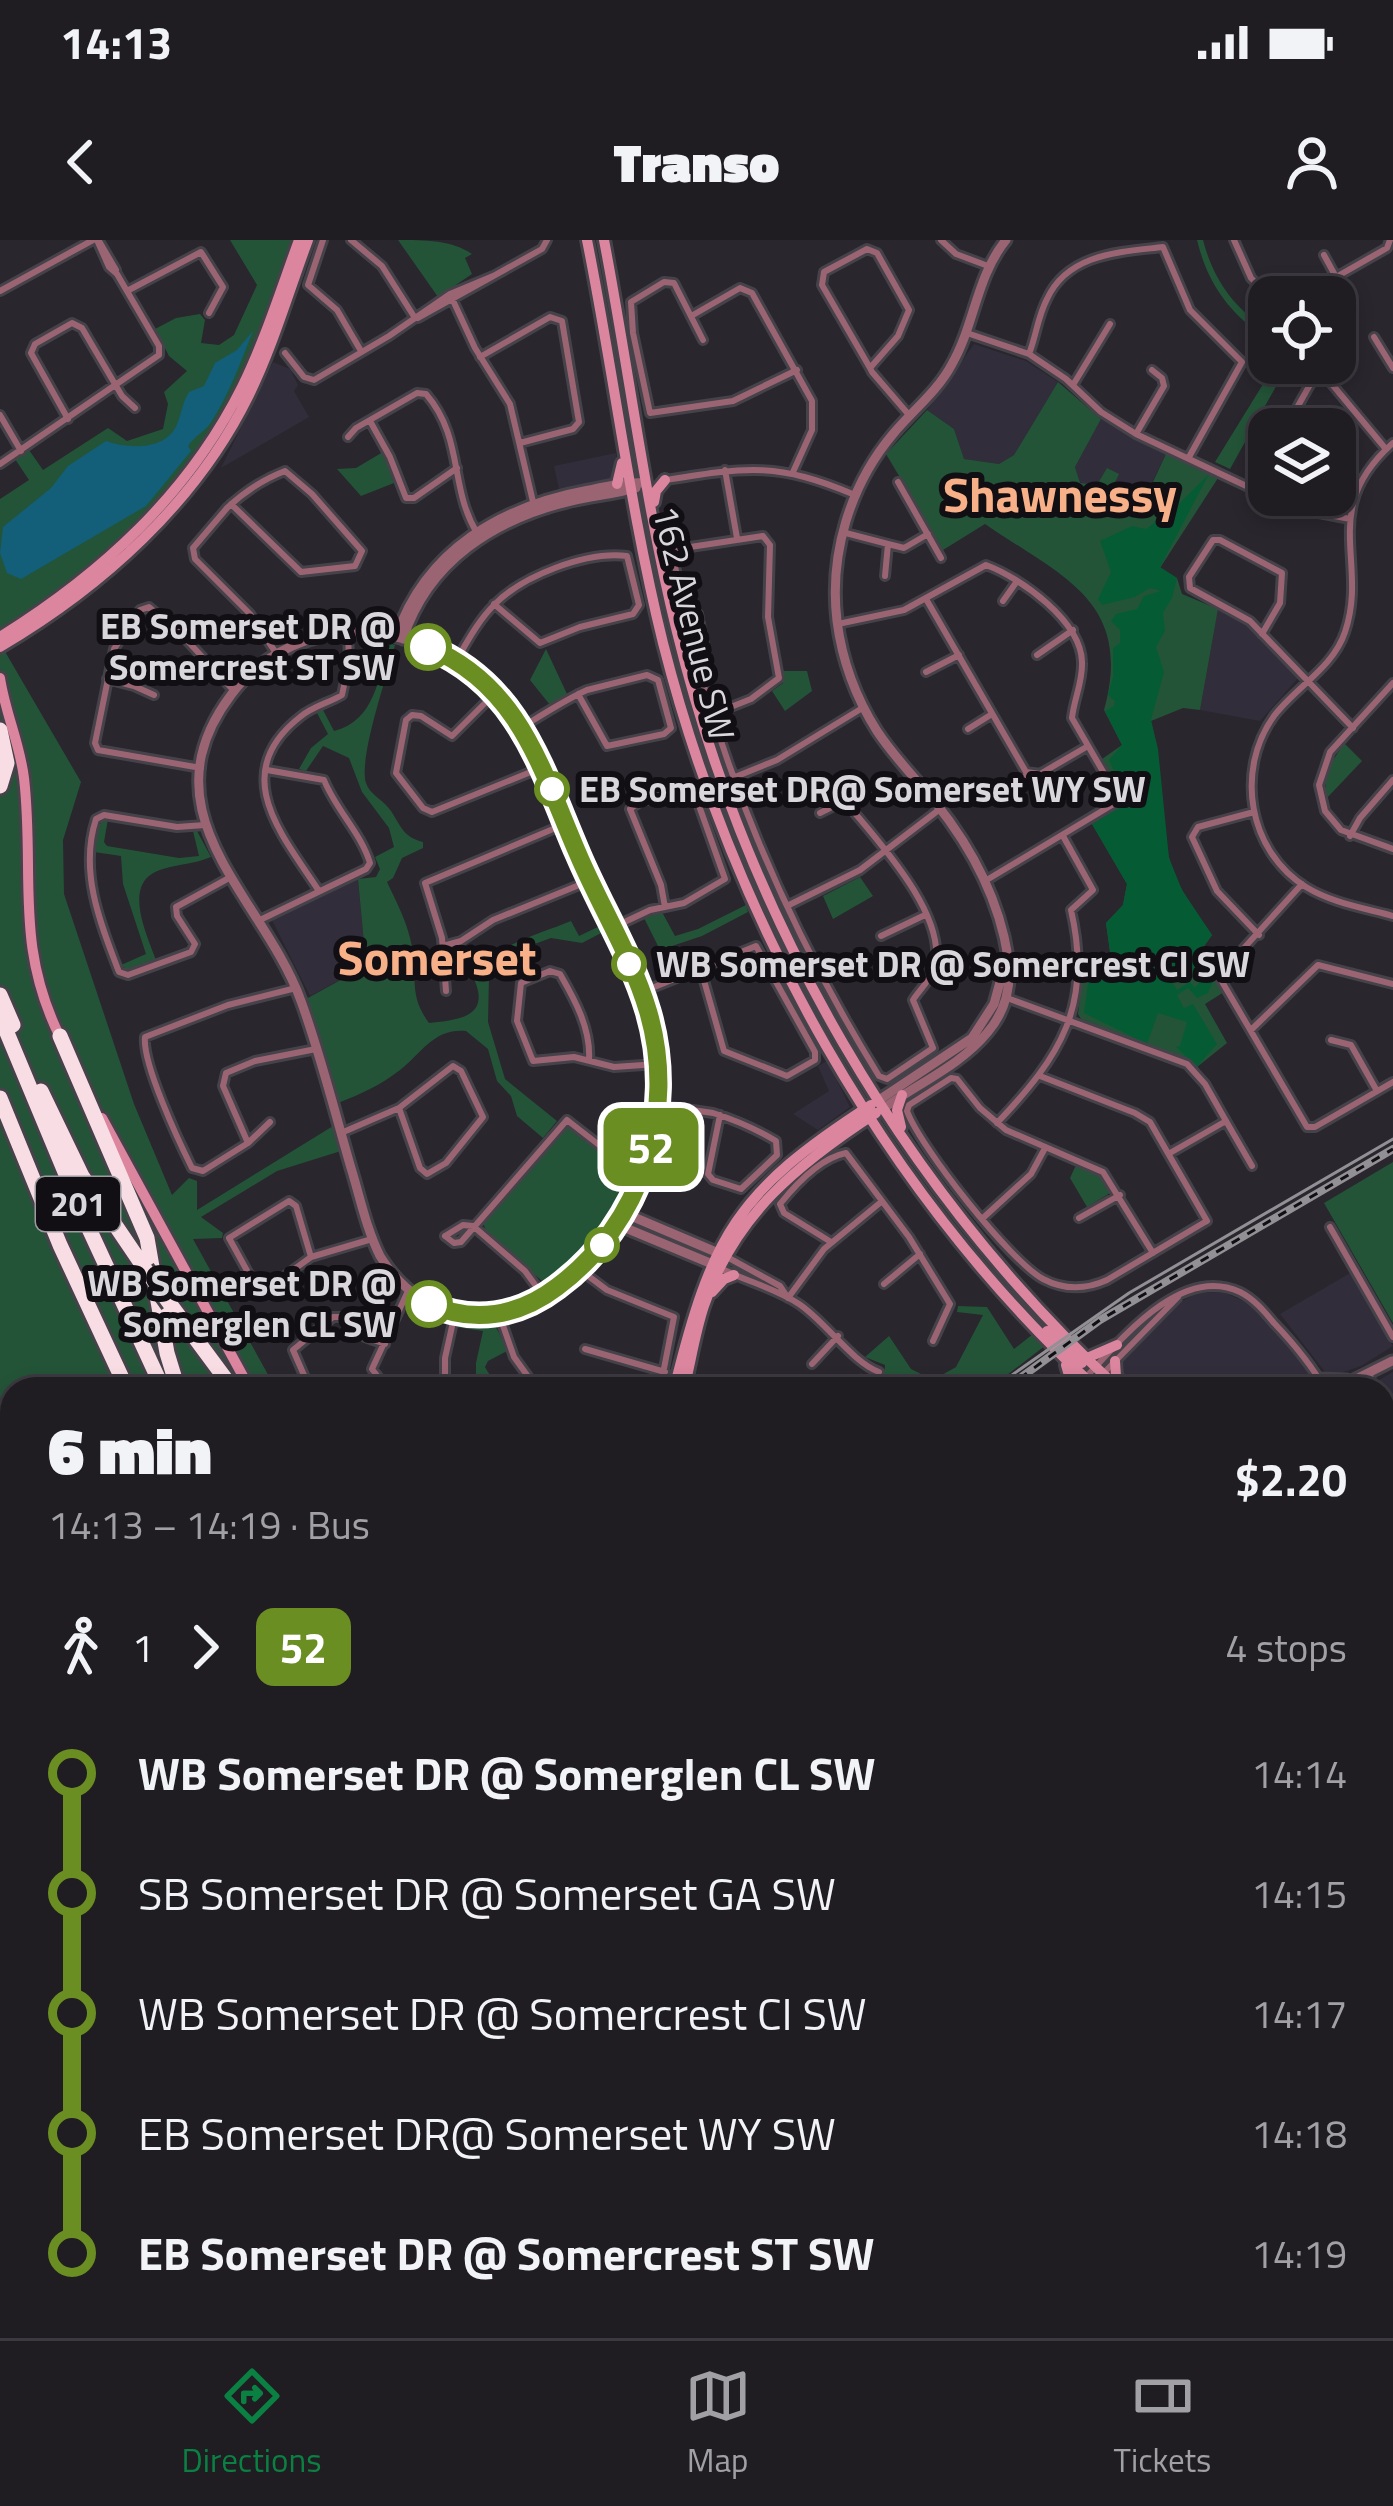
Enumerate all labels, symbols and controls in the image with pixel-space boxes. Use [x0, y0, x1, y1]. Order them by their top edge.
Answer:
text: 14:13 [60, 8, 172, 76]
text: Transo [613, 121, 780, 203]
icon: back [48, 129, 114, 195]
icon: person [1279, 129, 1345, 195]
map controls [1248, 276, 1356, 516]
button: locate [1248, 276, 1356, 384]
button: layers [1248, 408, 1356, 516]
district label: Shawnessy [943, 458, 1177, 531]
street label: 162 Avenue SW [639, 500, 750, 746]
place label: EB Somerset DR @ Somercrest ST SW [100, 598, 395, 694]
marker: EB Somerset DR @ Somercrest ST SW [406, 625, 450, 669]
place label: EB Somerset DR@ Somerset WY SW [579, 761, 1146, 816]
marker: EB Somerset DR@ Somerset WY SW [536, 773, 568, 805]
district label: Somerset [338, 921, 536, 994]
place label: WB Somerset DR @ Somercrest CI SW [656, 936, 1250, 991]
marker: WB Somerset DR @ Somercrest CI SW [613, 948, 645, 980]
line badge: 52 [597, 1108, 705, 1186]
text: 52 [627, 1115, 675, 1179]
road number: 201 [36, 1177, 120, 1231]
unlabelled marker [586, 1229, 618, 1261]
place label: WB Somerset DR @ Somerglen CL SW [87, 1255, 396, 1351]
marker: WB Somerset DR @ Somerglen CL SW [407, 1282, 451, 1326]
text: 6 min [48, 1399, 212, 1500]
text: $2.20 [1235, 1445, 1347, 1513]
text: 14:13 – 14:19 · Bus [48, 1495, 370, 1554]
icon: walk [48, 1614, 114, 1680]
icon: forward [172, 1614, 238, 1680]
text: 52 [280, 1615, 327, 1679]
text: 1 [132, 1618, 154, 1677]
text: 4 stops [1225, 1618, 1347, 1677]
text: WB Somerset DR @ Somerglen CL SW [138, 1739, 875, 1807]
text: 14:14 [1251, 1744, 1347, 1803]
text: SB Somerset DR @ Somerset GA SW [138, 1859, 836, 1927]
text: 14:15 [1251, 1864, 1347, 1923]
text: WB Somerset DR @ Somercrest CI SW [138, 1979, 867, 2047]
text: 14:17 [1251, 1984, 1347, 2043]
text: EB Somerset DR@ Somerset WY SW [138, 2099, 836, 2167]
text: 14:18 [1251, 2104, 1347, 2163]
text: EB Somerset DR @ Somercrest ST SW [138, 2219, 874, 2287]
text: 14:19 [1251, 2224, 1347, 2283]
tab: Directions [182, 2363, 321, 2485]
tab: Map [685, 2363, 751, 2485]
tab: Tickets [1114, 2363, 1211, 2485]

